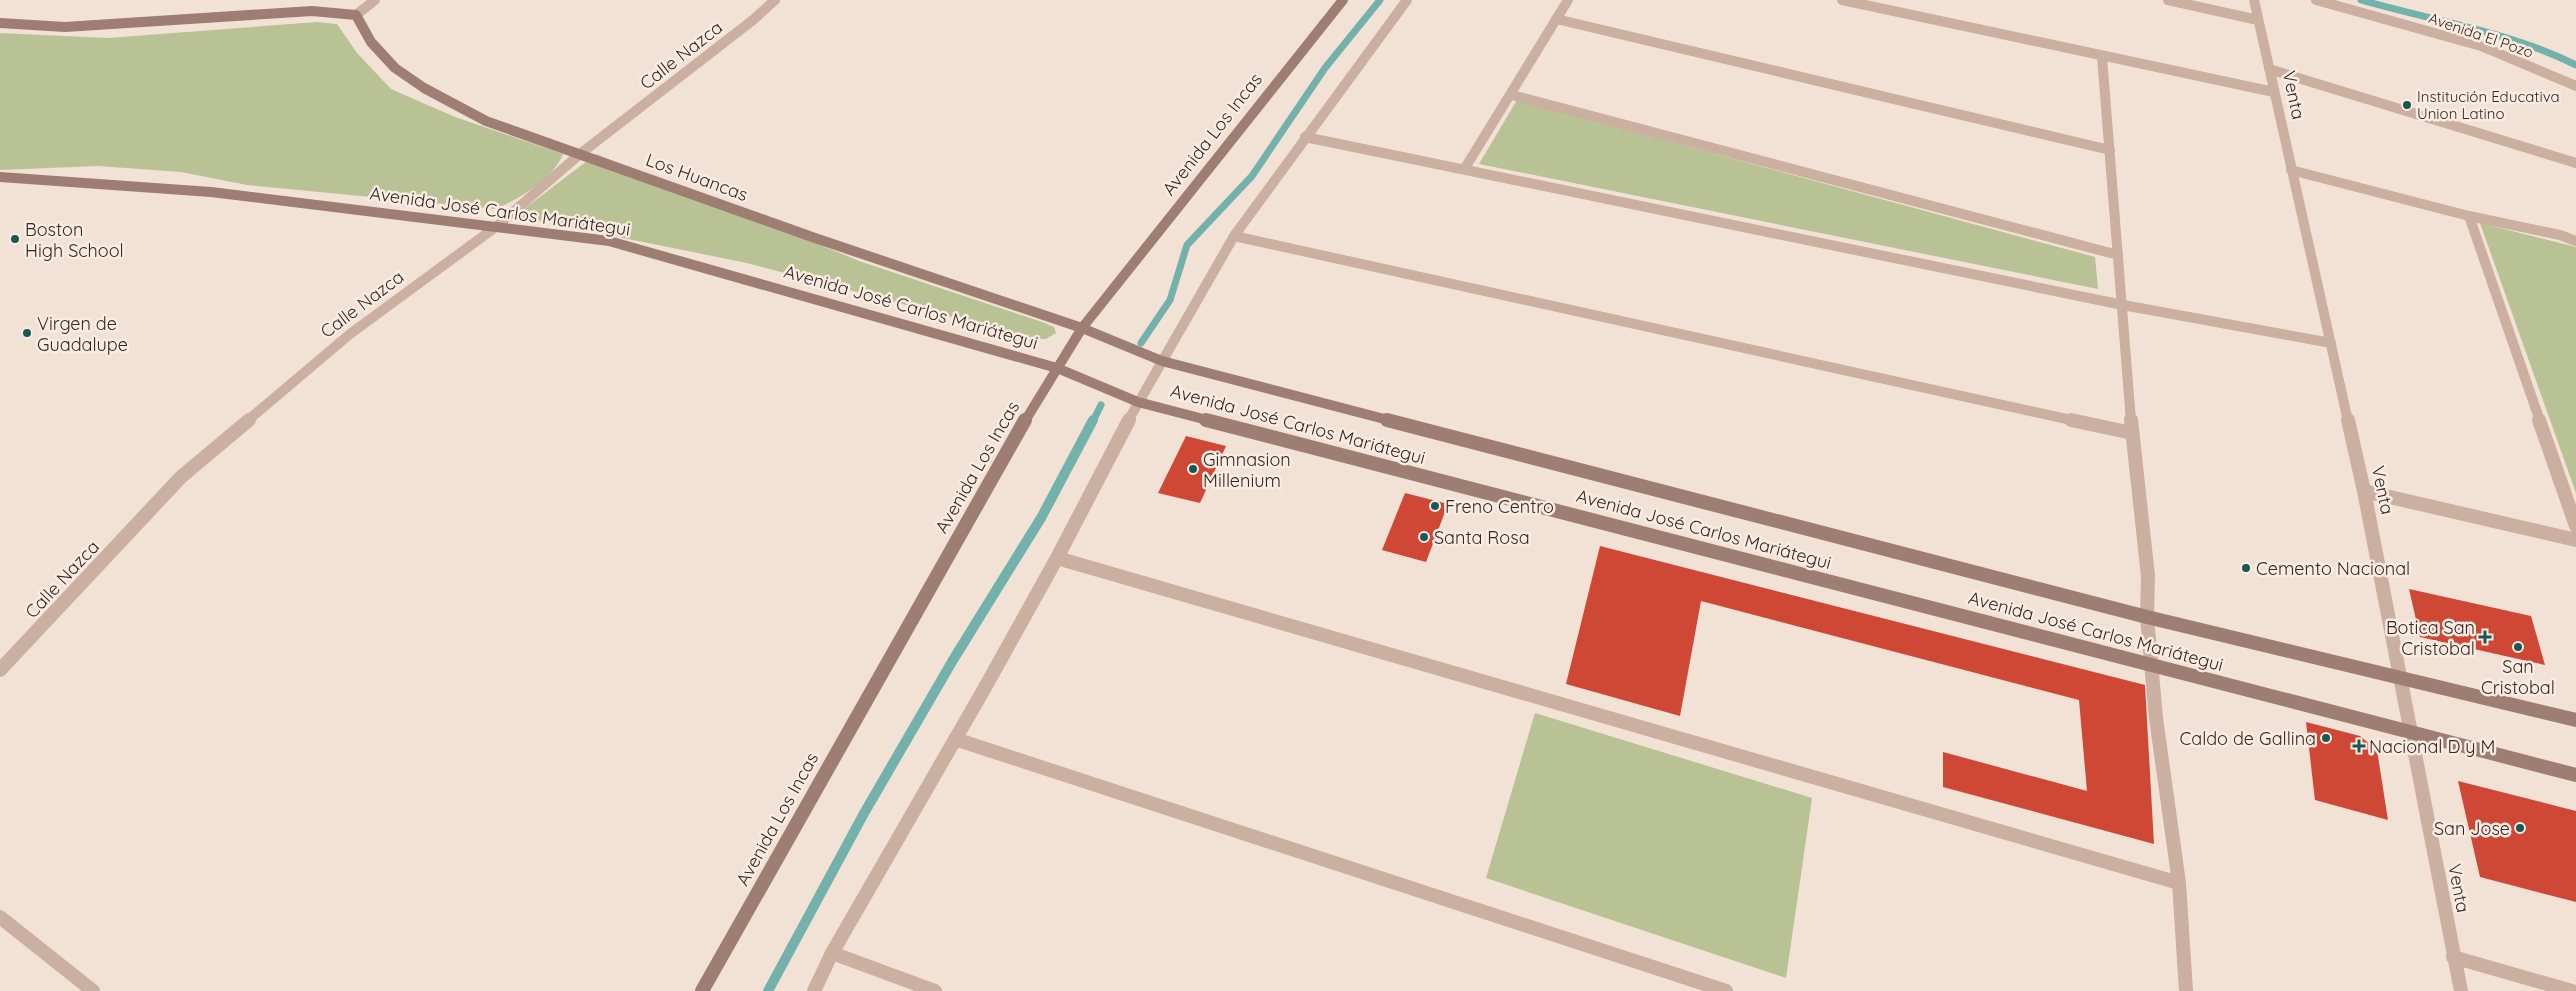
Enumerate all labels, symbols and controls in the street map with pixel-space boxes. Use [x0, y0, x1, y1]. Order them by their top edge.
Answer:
street label: Avenida El Pozo [2426, 8, 2536, 62]
street label: Calle Nazca [635, 16, 727, 94]
street label: Avenida Los Incas [1157, 68, 1267, 200]
street label: Venta [2278, 69, 2310, 121]
place label: Institución Educativa Union Latino [2417, 87, 2560, 123]
marker: Institución Educativa Union Latino [2401, 99, 2413, 111]
street label: Los Huancas [643, 148, 751, 206]
street label: Avenida José Carlos Mariátegui [368, 181, 632, 241]
place label: Boston High School [25, 218, 124, 262]
marker: Boston High School [9, 233, 21, 245]
street label: Avenida José Carlos Mariátegui [781, 260, 1041, 354]
street label: Calle Nazca [316, 265, 408, 343]
place label: Virgen de Guadalupe [37, 312, 128, 356]
marker: Virgen de Guadalupe [21, 327, 33, 339]
street label: Avenida José Carlos Mariátegui [1168, 379, 1428, 469]
street label: Avenida Los Incas [930, 397, 1024, 537]
place label: Gimnasion Millenium [1203, 448, 1291, 492]
marker: Gimnasion Millenium [1187, 463, 1199, 475]
street label: Venta [2367, 464, 2399, 516]
street label: Avenida José Carlos Mariátegui [1574, 484, 1834, 574]
place label: Freno Centro [1445, 495, 1554, 518]
marker: Freno Centro [1429, 500, 1441, 512]
place label: Santa Rosa [1434, 526, 1530, 549]
marker: Santa Rosa [1418, 531, 1430, 543]
street label: Calle Nazca [20, 535, 104, 623]
place label: Cemento Nacional [2256, 557, 2410, 580]
marker: Cemento Nacional [2240, 562, 2252, 574]
street label: Avenida José Carlos Mariátegui [1966, 586, 2226, 676]
place label: Botica San Cristobal [2386, 616, 2475, 660]
marker: Botica San Cristobal [2479, 631, 2491, 643]
marker: San Cristobal [2512, 641, 2524, 653]
place label: San Cristobal [2481, 655, 2555, 699]
place label: Caldo de Gallina [2180, 727, 2316, 750]
marker: Caldo de Gallina [2320, 732, 2332, 744]
place label: Nacional D y M [2369, 735, 2495, 758]
marker: Nacional D y M [2353, 740, 2365, 752]
street label: Avenida Los Incas [731, 748, 823, 890]
place label: San Jose [2434, 817, 2510, 840]
marker: San Jose [2514, 822, 2526, 834]
street label: Venta [2443, 862, 2475, 914]

